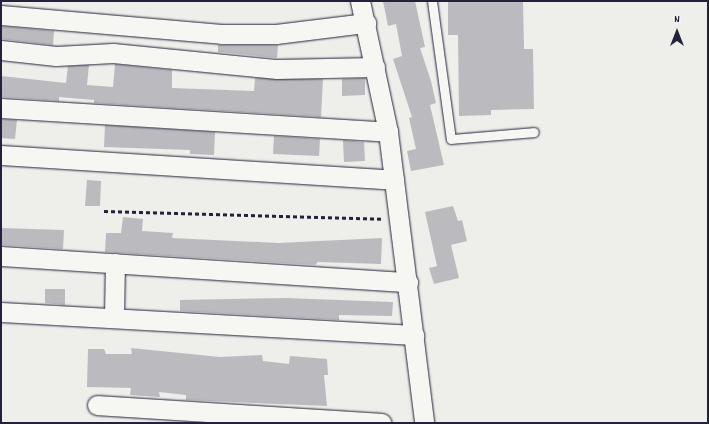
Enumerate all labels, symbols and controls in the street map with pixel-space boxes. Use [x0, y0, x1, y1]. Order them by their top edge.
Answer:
north arrow [657, 12, 697, 52]
text: N [674, 12, 680, 28]

